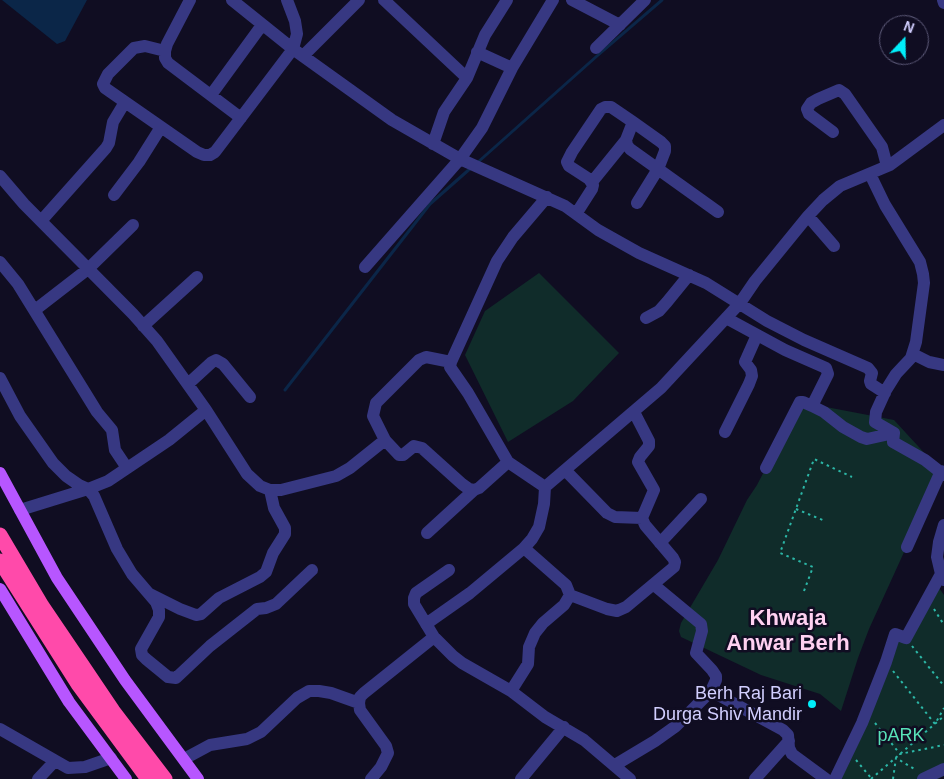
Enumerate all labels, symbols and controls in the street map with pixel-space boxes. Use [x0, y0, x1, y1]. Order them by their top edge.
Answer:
north arrow [879, 15, 929, 65]
text: N [901, 18, 917, 36]
district label: Khwaja Anwar Berh [726, 606, 850, 658]
place label: Berh Raj Bari Durga Shiv Mandir [653, 683, 802, 726]
marker: Berh Raj Bari Durga Shiv Mandir [806, 698, 818, 710]
park label: pARK [877, 725, 925, 747]

